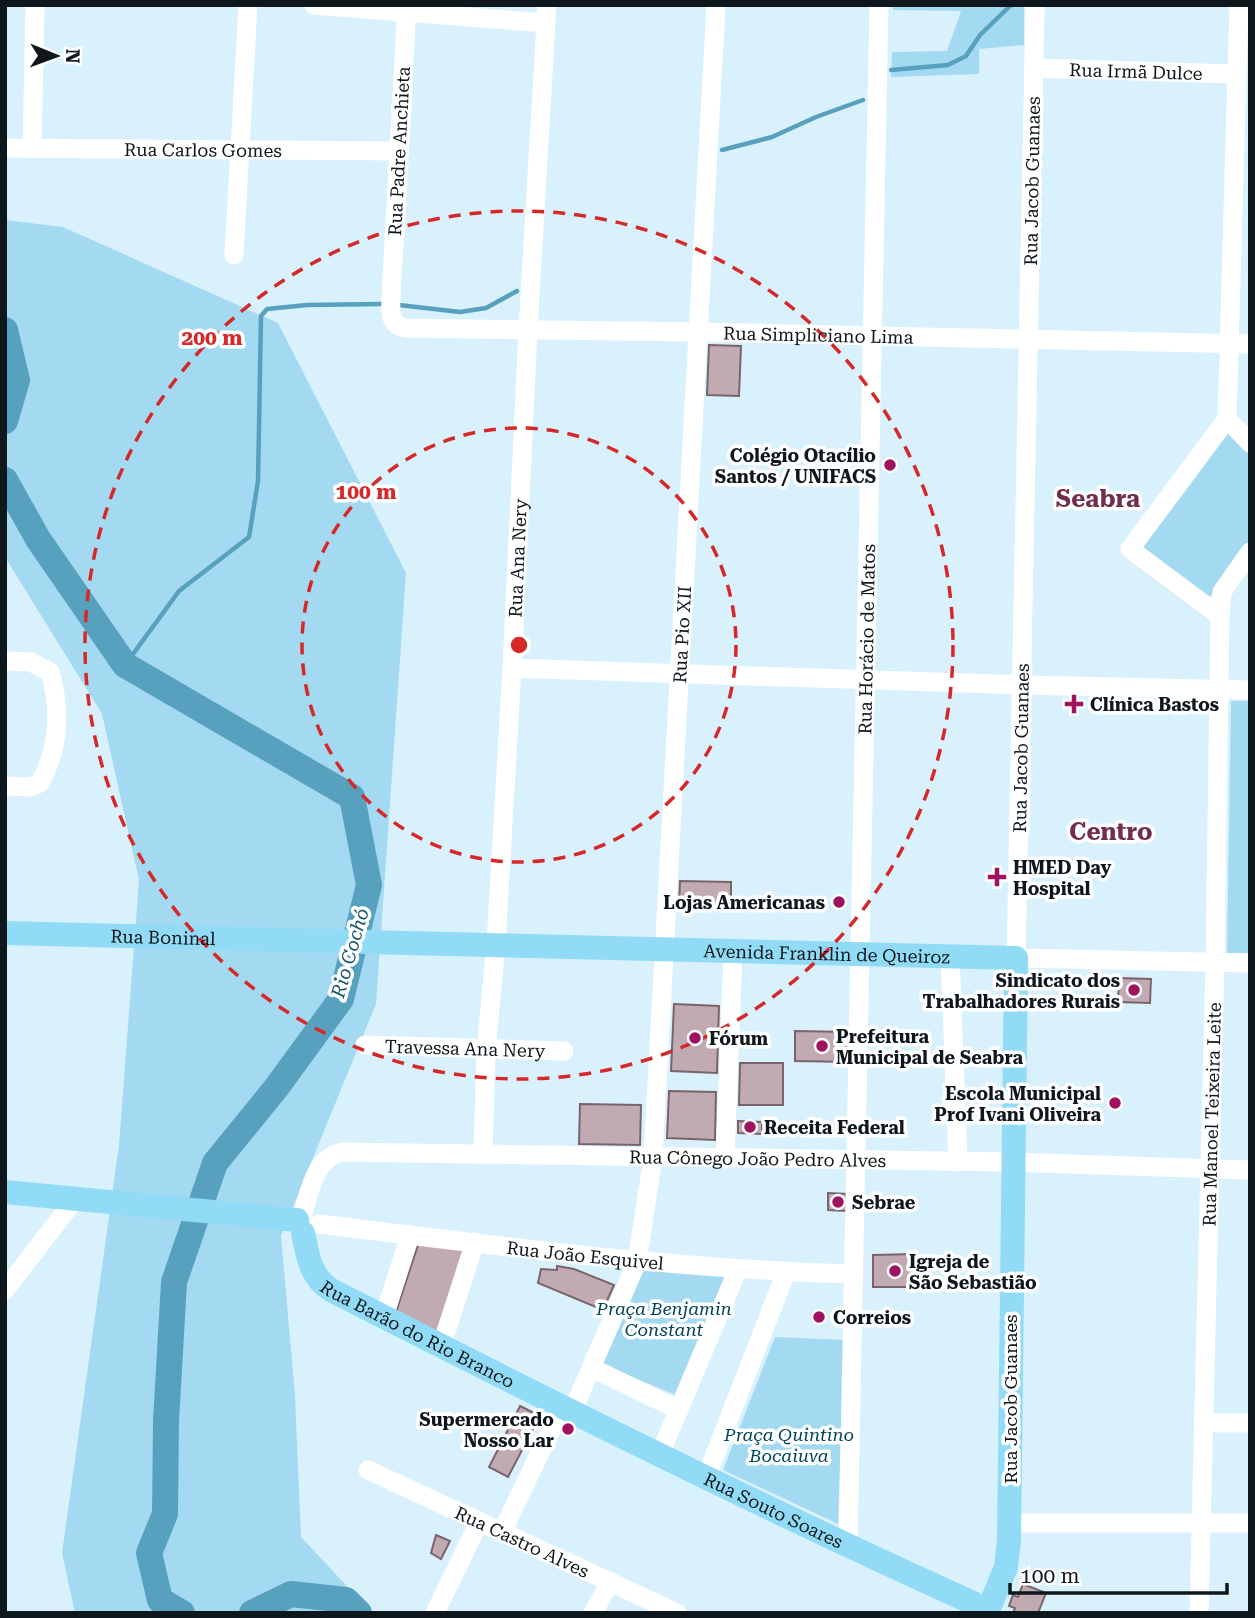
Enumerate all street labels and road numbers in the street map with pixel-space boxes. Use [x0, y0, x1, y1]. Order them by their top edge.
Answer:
street label: Rua Irmã Dulce [1069, 59, 1203, 83]
street label: Rua Padre Anchieta [384, 66, 414, 236]
street label: Rua Jacob Guanaes [1020, 96, 1044, 266]
street label: Rua Carlos Gomes [124, 138, 282, 161]
street label: Rua Simpliciano Lima [723, 322, 914, 347]
street label: Rua Ana Nery [504, 498, 531, 618]
street label: Rua Horácio de Matos [854, 544, 879, 735]
street label: Rua Pio XII [668, 585, 695, 684]
street label: Rua Jacob Guanaes [1009, 663, 1033, 833]
street label: Rua Boninal [110, 925, 216, 949]
street label: Avenida Franklin de Queiroz [703, 940, 951, 967]
street label: Rua Manoel Teixeira Leite [1198, 1002, 1225, 1226]
street label: Travessa Ana Nery [384, 1035, 546, 1061]
street label: Rua Cônego João Pedro Alves [629, 1146, 886, 1171]
street label: Rua João Esquivel [506, 1236, 665, 1273]
street label: Rua Barão do Rio Branco [317, 1276, 518, 1392]
street label: Rua Jacob Guanaes [1000, 1314, 1021, 1484]
street label: Rua Souto Soares [701, 1468, 847, 1552]
street label: Rua Castro Alves [452, 1501, 593, 1581]

